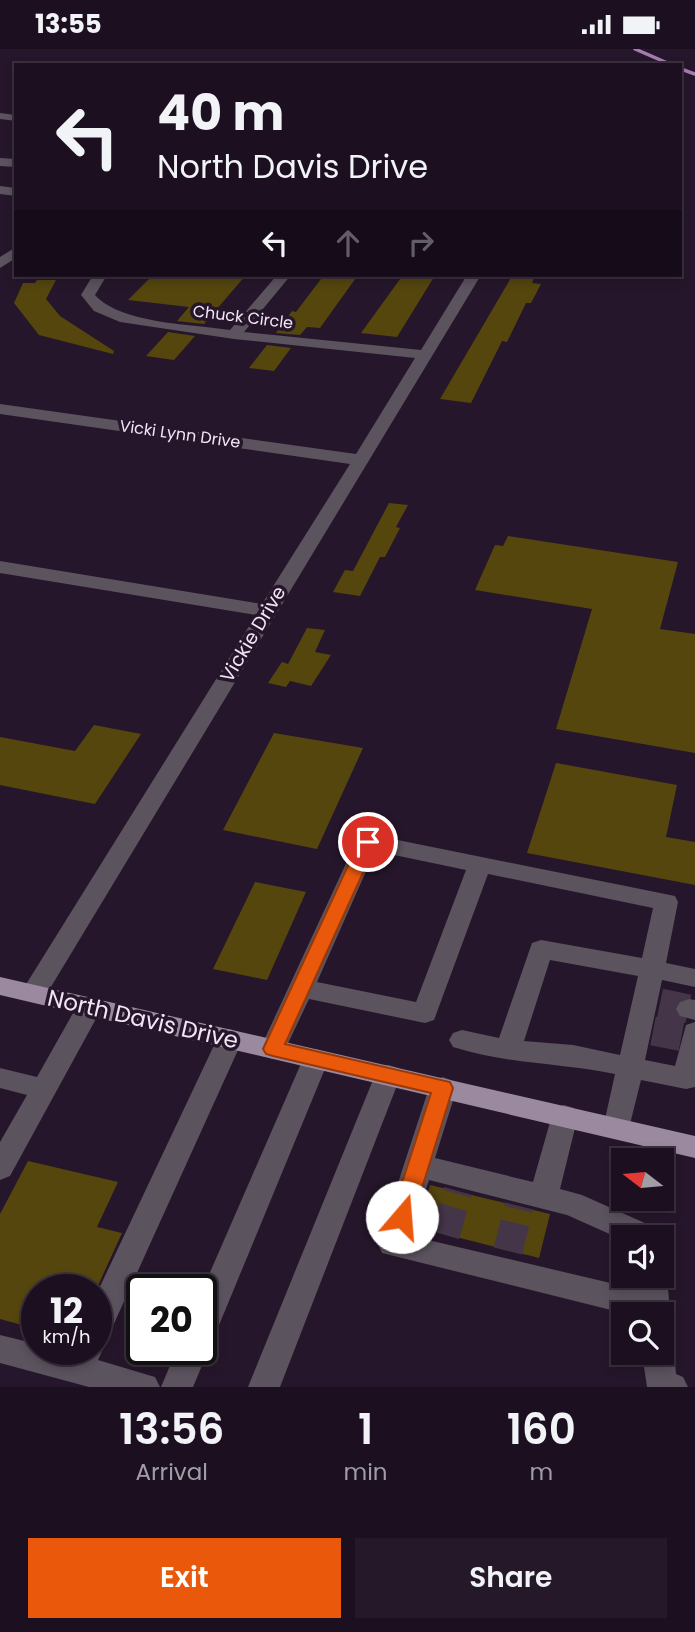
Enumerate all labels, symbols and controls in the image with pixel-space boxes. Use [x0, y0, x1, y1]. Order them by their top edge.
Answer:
text: 13:55 [35, 6, 102, 42]
text: 40 m [157, 79, 284, 147]
icon: left [42, 91, 133, 182]
text: North Davis Drive [157, 144, 428, 189]
icon: left [256, 224, 294, 262]
icon: ahead [329, 224, 367, 262]
icon: right [402, 224, 440, 262]
street label: Chuck Circle [192, 299, 295, 335]
street label: Vicki Lynn Drive [118, 414, 242, 454]
street label: Vickie Drive [214, 581, 292, 687]
pin [338, 812, 398, 872]
icon: arrive [349, 823, 387, 861]
street label: North Davis Drive [44, 981, 242, 1057]
north arrow [611, 1148, 674, 1211]
map controls [611, 1148, 674, 1365]
position arrow [365, 1180, 439, 1254]
button: sound [611, 1225, 674, 1288]
speed limit sign: 20 [126, 1274, 217, 1365]
text: 12 [50, 1286, 83, 1335]
button: search [611, 1302, 674, 1365]
text: km/h [43, 1324, 90, 1349]
text: 13:56 [119, 1400, 224, 1459]
text: 1 [358, 1400, 373, 1459]
text: 160 [507, 1400, 576, 1459]
text: Arrival [136, 1456, 208, 1488]
text: min [344, 1456, 388, 1488]
text: m [529, 1456, 553, 1488]
button: Exit [28, 1538, 341, 1618]
button: Share [355, 1538, 667, 1618]

